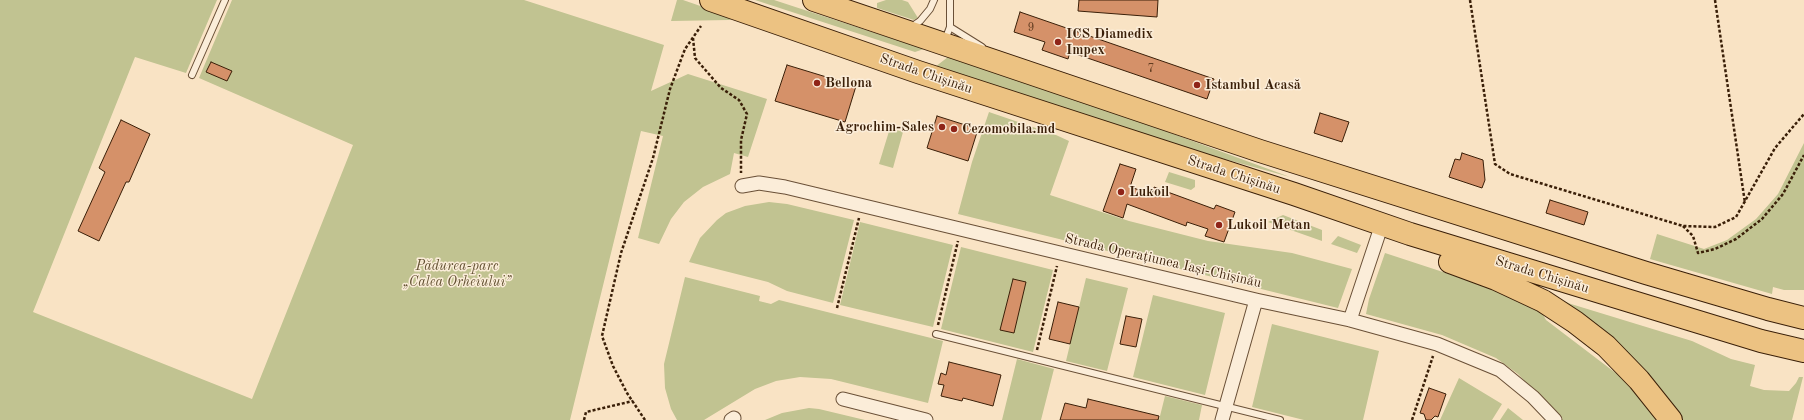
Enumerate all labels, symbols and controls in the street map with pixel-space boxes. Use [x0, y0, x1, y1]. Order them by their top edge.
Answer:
house number: 9 [1028, 21, 1034, 35]
place label: ICS Diamedix Impex [1066, 26, 1153, 58]
marker: ICS Diamedix Impex [1053, 37, 1063, 47]
street label: Strada Chișinău [877, 50, 975, 98]
house number: 7 [1148, 62, 1154, 76]
place label: Bellona [825, 75, 872, 91]
place label: Istambul Acasă [1205, 77, 1301, 93]
marker: Bellona [812, 78, 822, 88]
marker: Istambul Acasă [1192, 80, 1202, 90]
place label: Agrochim-Sales [835, 119, 934, 135]
place label: Cezomobila.md [962, 121, 1055, 137]
marker: Agrochim-Sales [937, 122, 947, 132]
marker: Cezomobila.md [949, 124, 959, 134]
street label: Strada Chișinău [1185, 152, 1283, 198]
place label: Lukoil [1129, 184, 1169, 200]
marker: Lukoil [1116, 187, 1126, 197]
place label: Lukoil Metan [1227, 217, 1310, 233]
marker: Lukoil Metan [1214, 220, 1224, 230]
street label: Strada Operațiunea Iași-Chișinău [1063, 230, 1263, 292]
street label: Strada Chișinău [1493, 253, 1591, 297]
park label: Pădurea-parc „Calea Orheiului” [403, 258, 511, 290]

